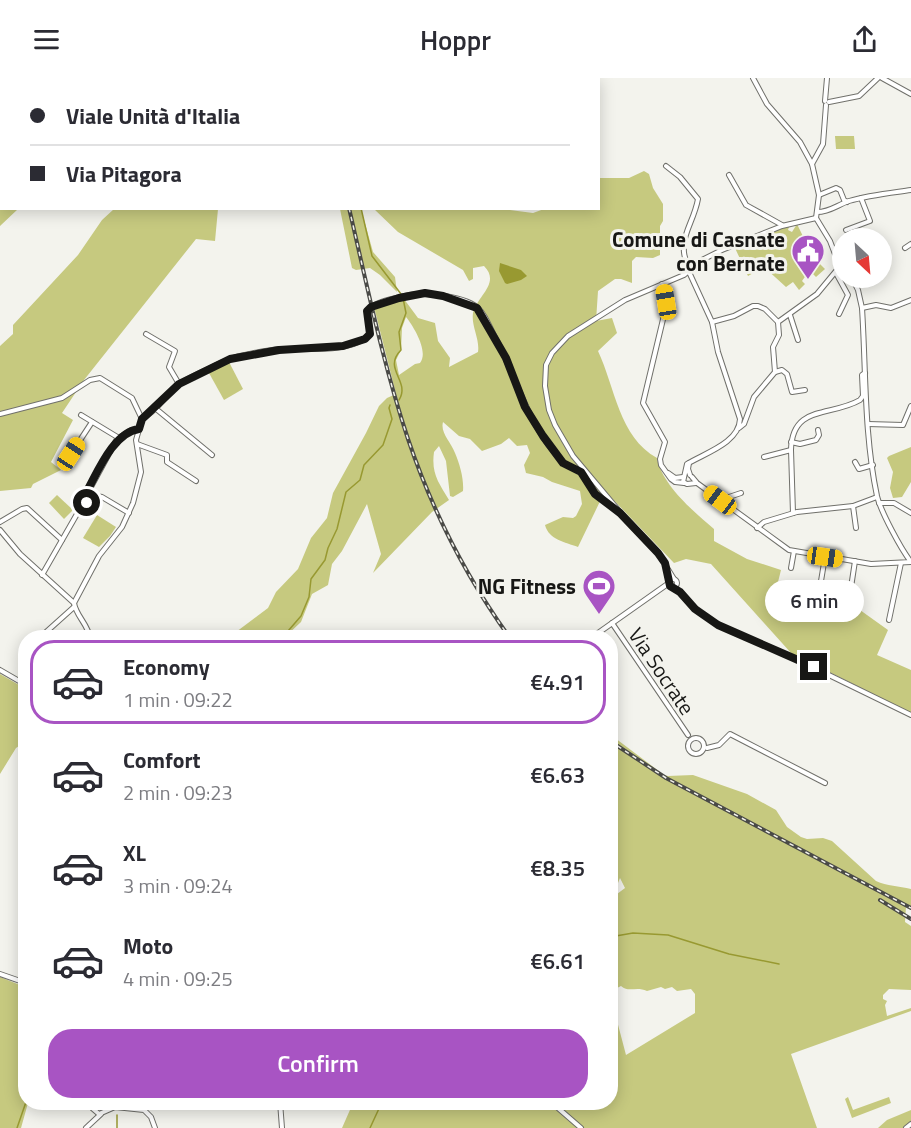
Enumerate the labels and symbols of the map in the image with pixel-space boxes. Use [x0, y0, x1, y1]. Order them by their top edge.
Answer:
place label: Comune di Casnate con Bernate [612, 223, 785, 279]
north arrow [832, 228, 892, 288]
public building icon: Comune di Casnate con Bernate [790, 233, 826, 280]
car [654, 283, 678, 321]
car [54, 434, 88, 474]
car [700, 482, 740, 518]
route start [73, 489, 100, 516]
car [806, 546, 844, 568]
sports icon: NG Fitness [581, 568, 617, 615]
place label: NG Fitness [478, 570, 576, 602]
callout: 6 min [764, 580, 864, 622]
street label: Via Socrate [621, 621, 703, 721]
route end [800, 653, 827, 680]

